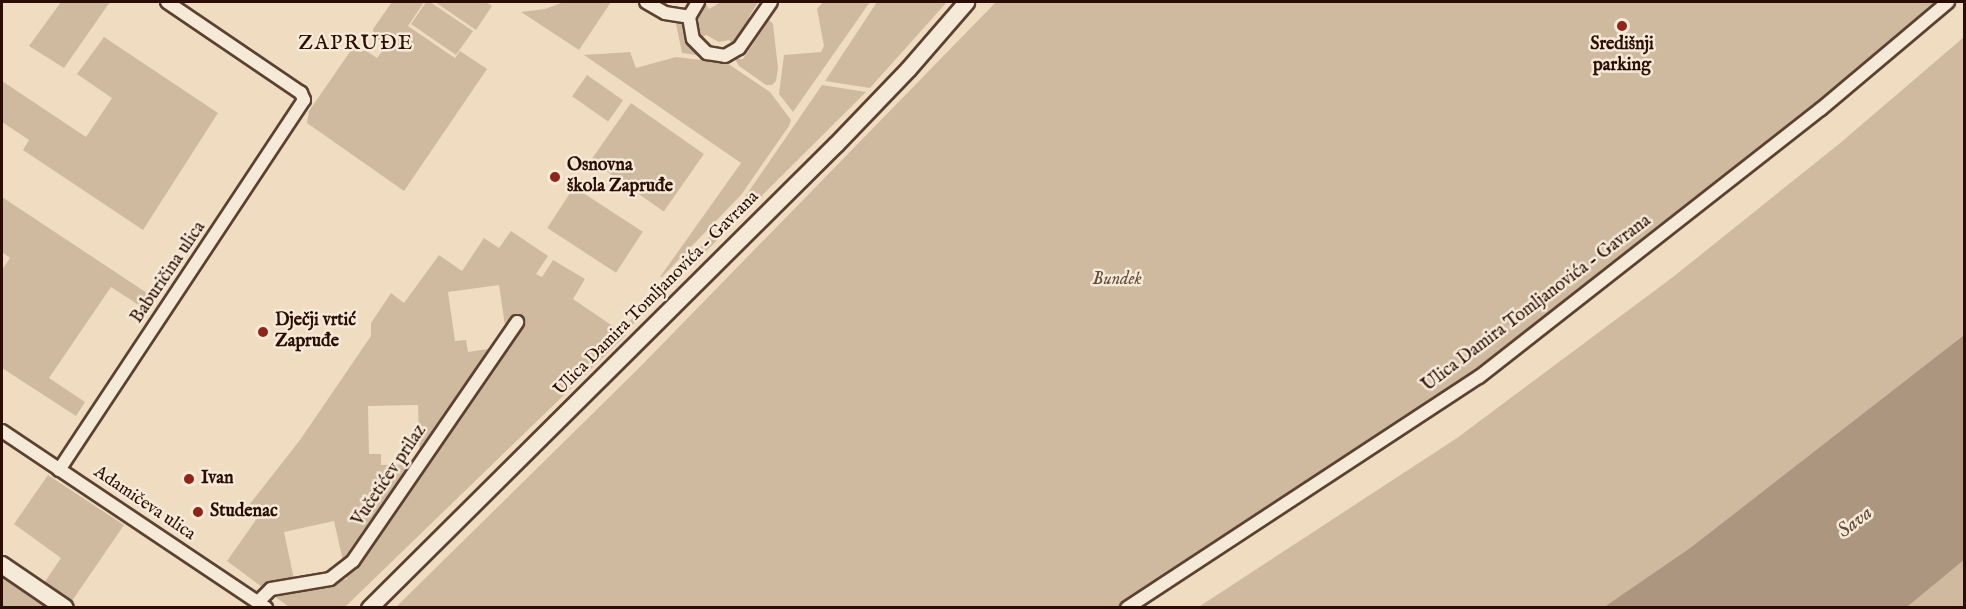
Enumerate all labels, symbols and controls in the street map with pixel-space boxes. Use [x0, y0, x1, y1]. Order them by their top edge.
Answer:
marker: Središnji parking [1615, 19, 1629, 33]
district label: ZAPRUĐE [298, 31, 414, 57]
place label: Središnji parking [1590, 35, 1654, 78]
place label: Osnovna škola Zapruđe [567, 156, 673, 198]
marker: Osnovna škola Zapruđe [548, 170, 562, 184]
street label: Ulica Damira Tomljanovića - Gavrana [550, 187, 764, 401]
street label: Ulica Damira Tomljanovića - Gavrana [1418, 211, 1656, 397]
street label: Baburičina ulica [127, 218, 211, 328]
park label: Bundek [1092, 269, 1142, 291]
place label: Dječji vrtić Zapruđe [275, 311, 356, 354]
marker: Dječji vrtić Zapruđe [256, 325, 270, 339]
street label: Vučetićev prilaz [348, 421, 432, 531]
street label: Adamičeva ulica [89, 462, 199, 546]
place label: Ivan [201, 468, 234, 490]
marker: Ivan [182, 472, 196, 486]
place label: Studenac [210, 501, 278, 523]
water label: Sava [1833, 501, 1877, 543]
marker: Studenac [191, 505, 205, 519]

